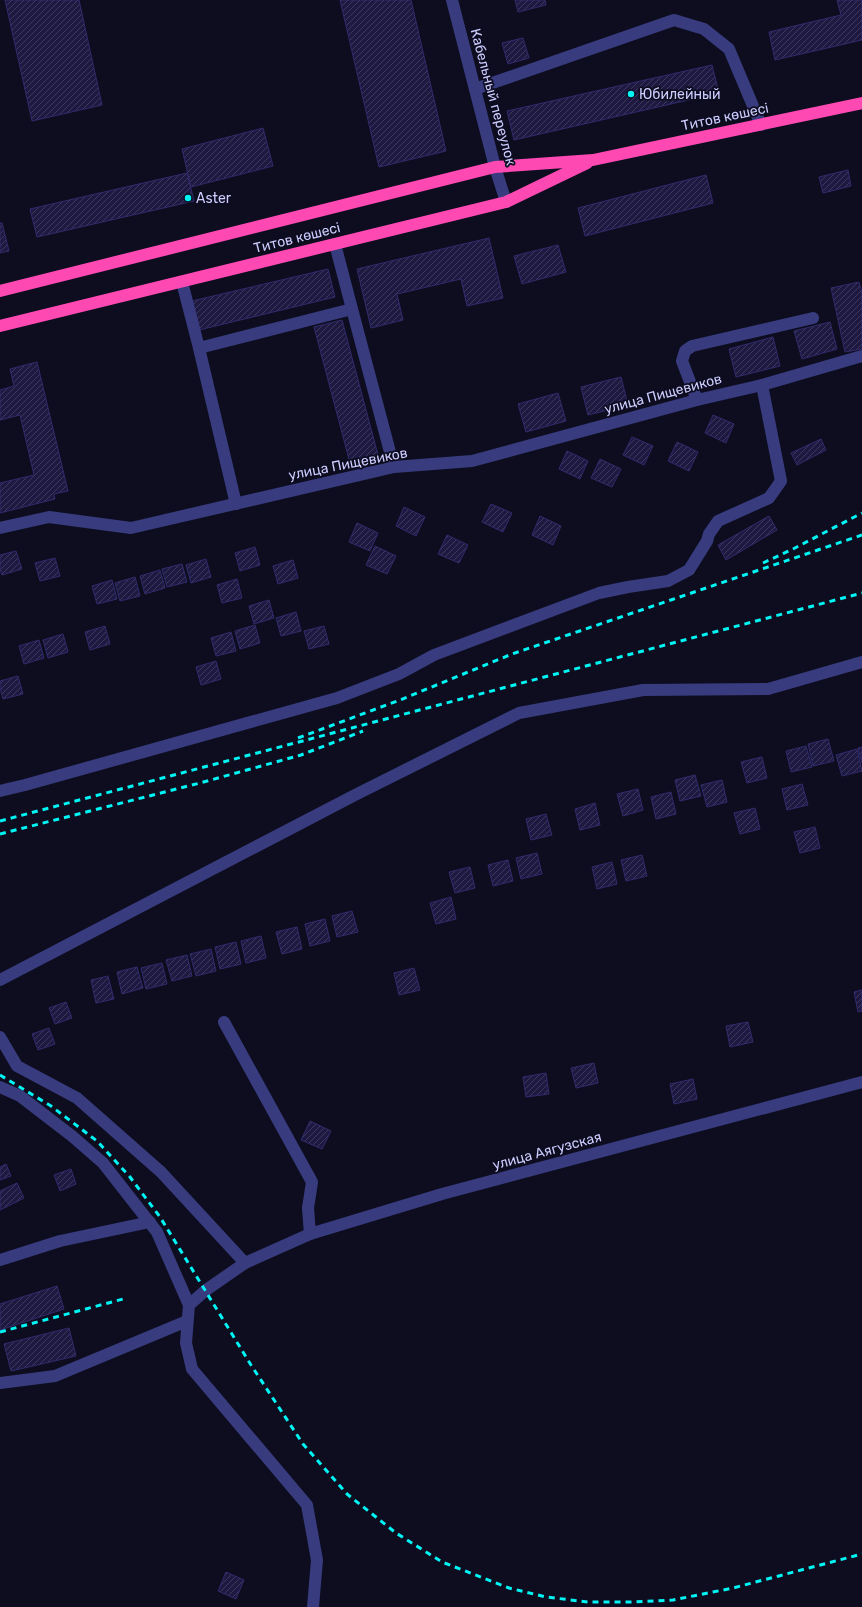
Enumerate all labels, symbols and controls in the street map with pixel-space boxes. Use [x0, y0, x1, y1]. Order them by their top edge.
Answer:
street label: Кабельный переулок [467, 27, 520, 168]
place label: Юбилейный [639, 86, 720, 103]
marker: Юбилейный [626, 89, 636, 99]
street label: Титов көшесі [680, 99, 770, 135]
place label: Aster [196, 190, 232, 207]
marker: Aster [183, 193, 193, 203]
street label: Титов көшесі [252, 219, 342, 257]
street label: улица Пищевиков [602, 370, 724, 418]
street label: улица Пищевиков [287, 444, 409, 484]
street label: улица Аягузская [491, 1128, 603, 1174]

